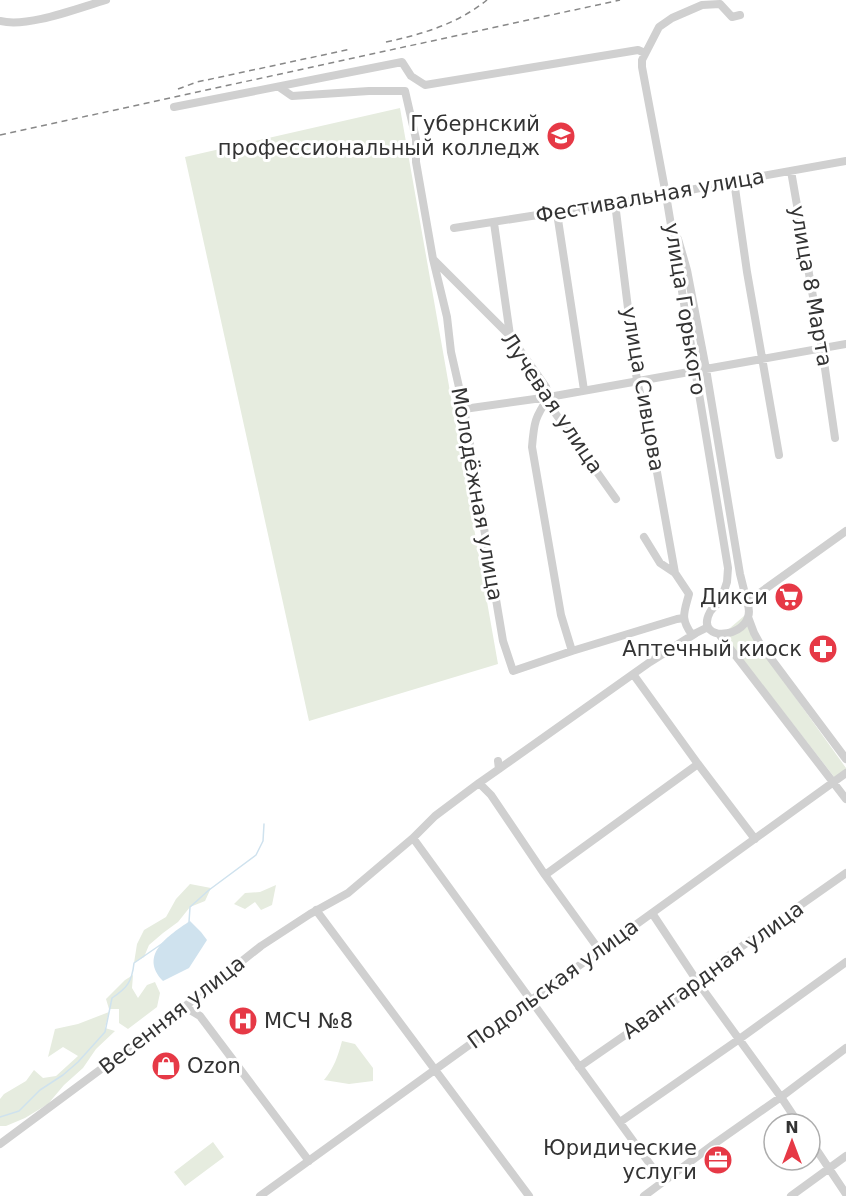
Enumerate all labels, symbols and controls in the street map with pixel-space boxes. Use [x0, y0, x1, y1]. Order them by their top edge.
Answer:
place label: Губернский профессиональный колледж [218, 112, 540, 160]
school or university icon: Губернский профессиональный колледж [545, 120, 577, 152]
street label: Фестивальная улица [534, 164, 766, 228]
street label: улица 8 Марта [785, 204, 837, 368]
street label: улица Горького [660, 221, 710, 397]
street label: улица Сивцова [617, 305, 669, 473]
street label: Лучевая улица [496, 328, 608, 478]
street label: Молодёжная улица [446, 385, 508, 603]
supermarket icon: Дикси [773, 581, 805, 613]
place label: Дикси [700, 585, 768, 609]
pharmacy icon: Аптечный киоск [807, 633, 839, 665]
place label: Аптечный киоск [622, 637, 802, 661]
street label: Авангардная улица [618, 896, 808, 1044]
street label: Подольская улица [463, 914, 643, 1054]
street label: Весенняя улица [95, 951, 249, 1079]
hospital icon: МСЧ №8 [227, 1005, 259, 1037]
place label: МСЧ №8 [264, 1009, 353, 1033]
shop icon: Ozon [150, 1050, 182, 1082]
place label: Ozon [187, 1054, 241, 1078]
north arrow [762, 1112, 822, 1172]
text: N [785, 1118, 799, 1137]
place label: Юридические услуги [543, 1136, 697, 1184]
office icon: Юридические услуги [702, 1144, 734, 1176]

